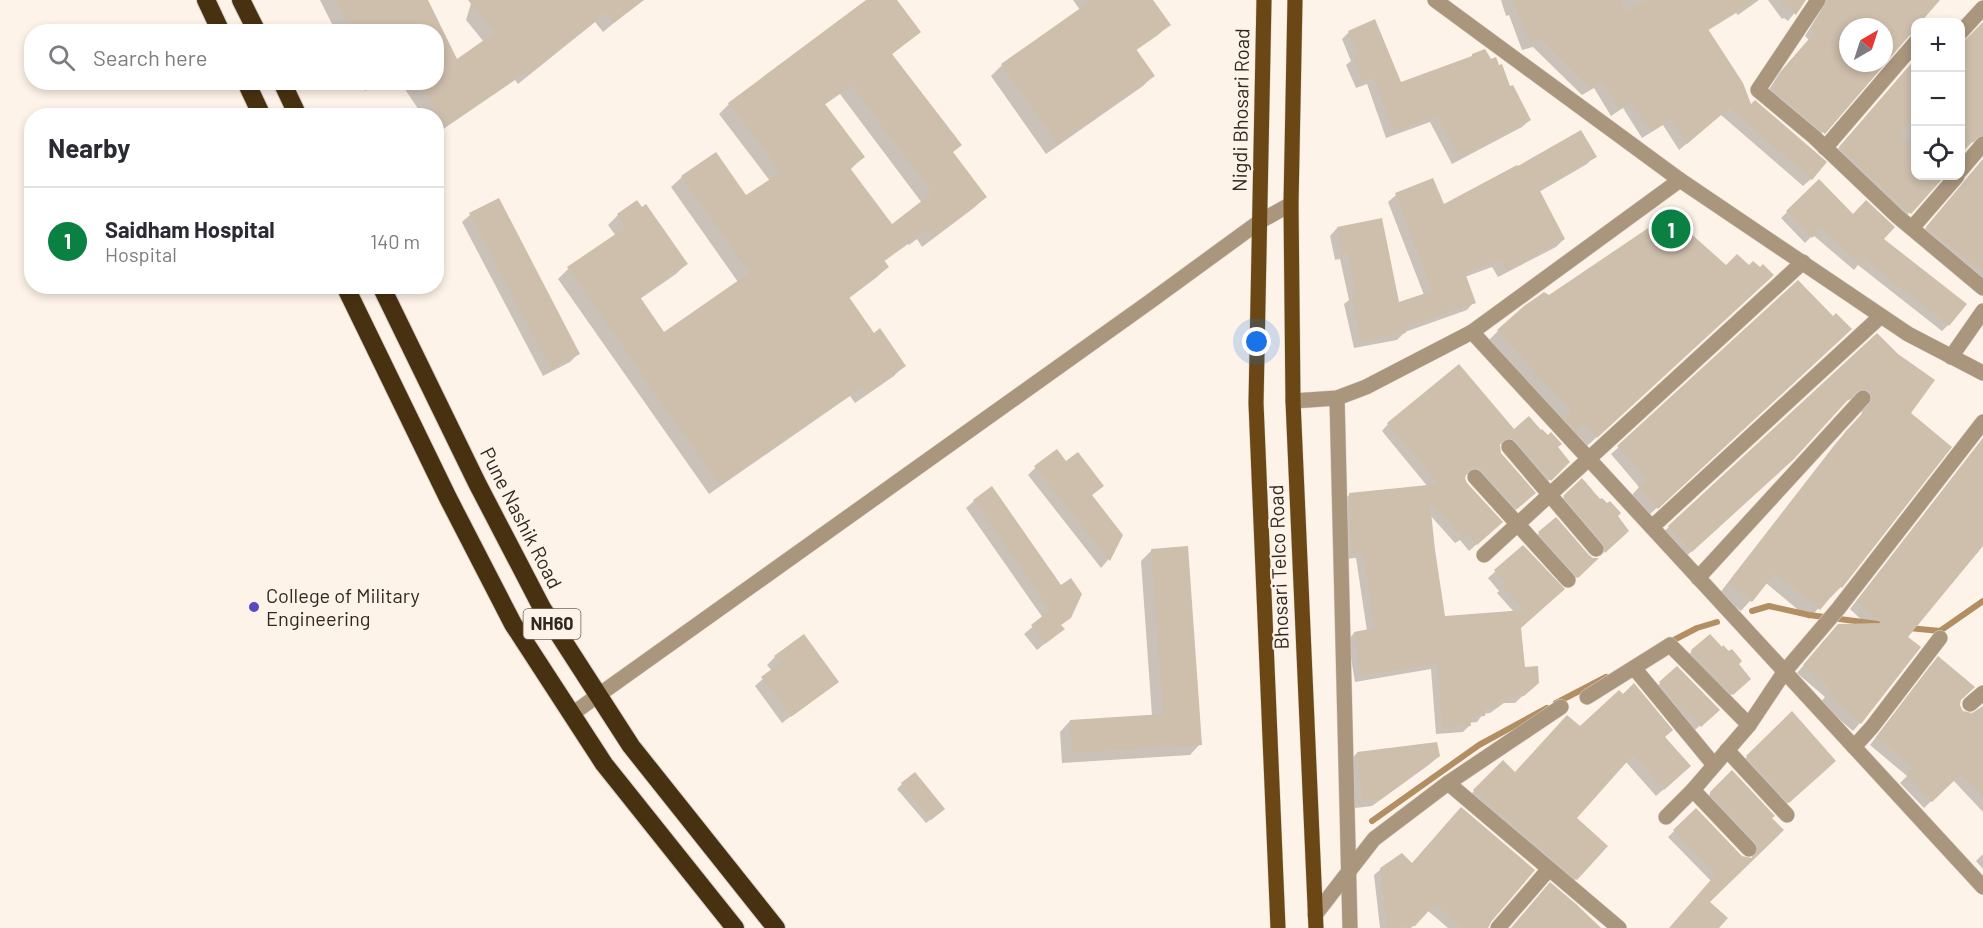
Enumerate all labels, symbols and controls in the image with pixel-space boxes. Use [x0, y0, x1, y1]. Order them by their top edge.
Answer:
north arrow [1839, 18, 1893, 72]
map controls [1911, 18, 1965, 180]
button: + [1911, 18, 1965, 72]
search box [24, 24, 444, 90]
street label: Nigdi Bhosari Road [1227, 28, 1253, 192]
icon: search [45, 41, 78, 74]
text: Search here [93, 44, 207, 70]
button: − [1911, 72, 1965, 126]
button: locate [1911, 126, 1965, 180]
text: Nearby [48, 132, 130, 163]
pin: 1 [1652, 206, 1690, 252]
text: Saidham Hospital [105, 216, 275, 242]
text: 1 [64, 229, 71, 253]
text: 140 m [370, 229, 420, 253]
text: Hospital [105, 242, 177, 266]
your location [1242, 327, 1271, 356]
street label: Pune Nashik Road [476, 443, 568, 592]
street label: Bhosari Telco Road [1263, 484, 1293, 650]
place label: College of Military Engineering [266, 583, 420, 630]
marker: College of Military Engineering [247, 600, 261, 614]
road number: NH60 [524, 609, 580, 639]

